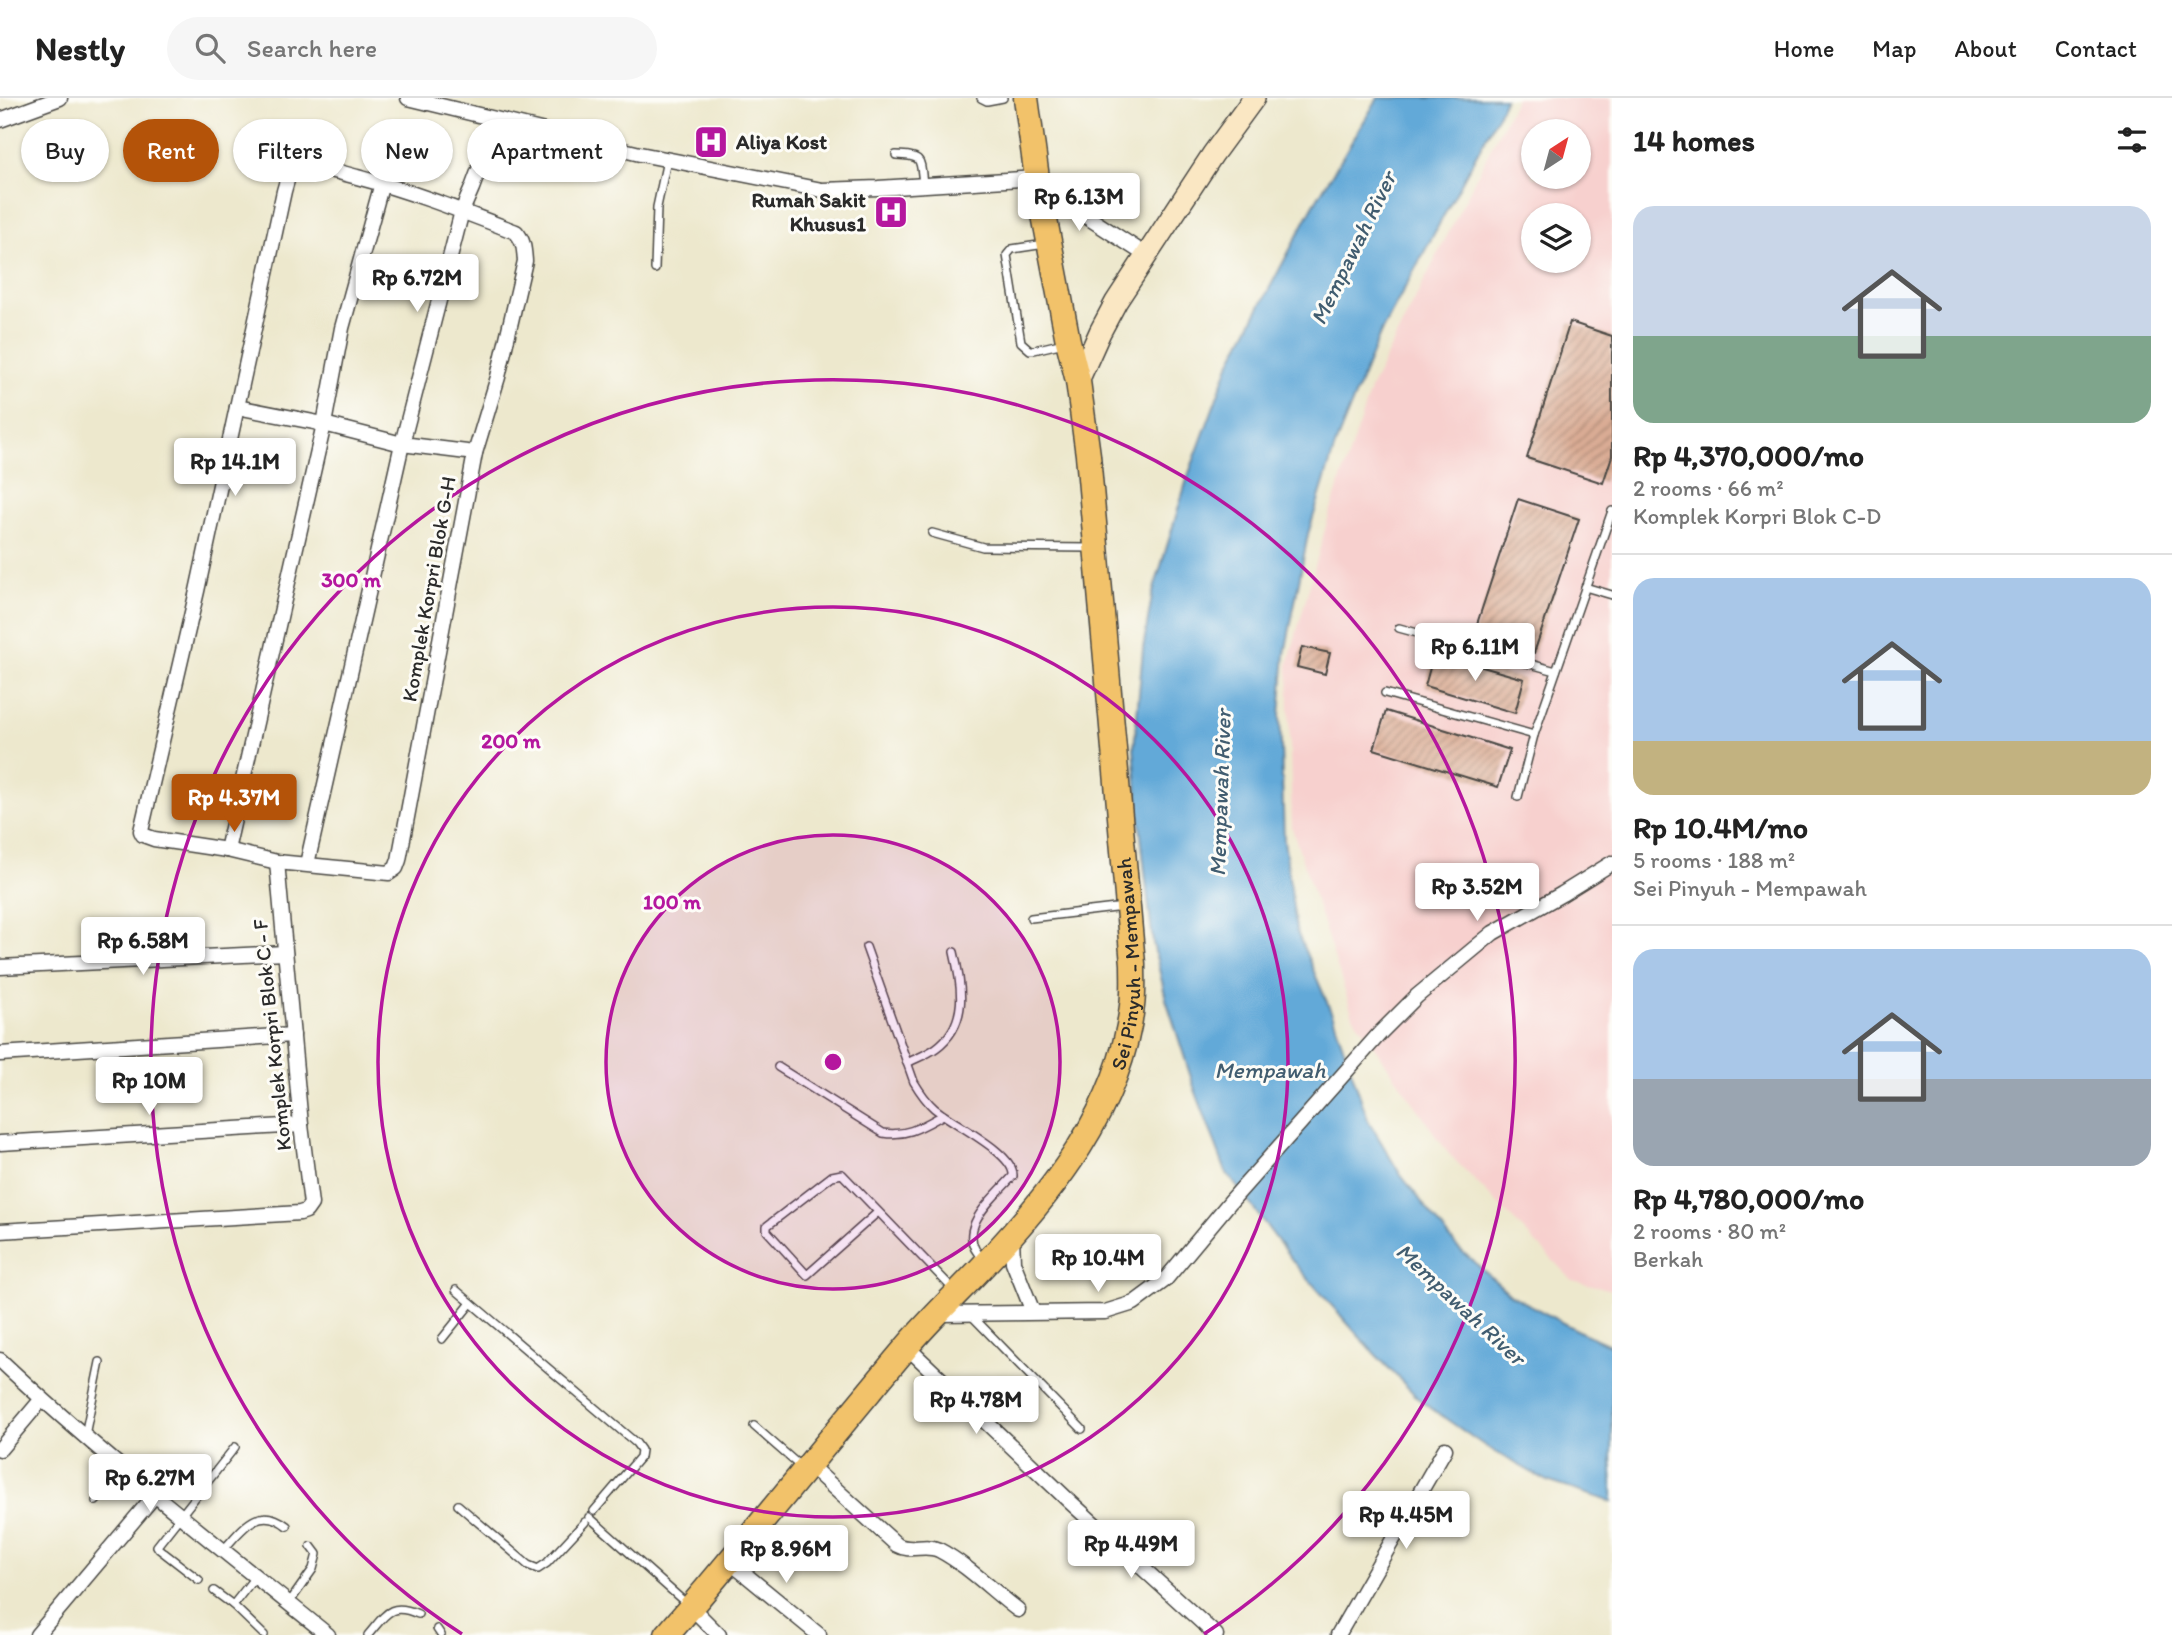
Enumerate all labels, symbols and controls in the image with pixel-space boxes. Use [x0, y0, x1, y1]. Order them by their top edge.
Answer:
search box [167, 17, 657, 80]
text: Nestly [35, 29, 125, 68]
icon: search [191, 29, 229, 67]
text: Search here [247, 32, 377, 64]
text: Home [1774, 34, 1834, 63]
text: Map [1872, 34, 1916, 63]
text: About [1954, 34, 2017, 63]
text: Contact [2055, 34, 2137, 63]
chip: Buy [21, 119, 109, 182]
chip: Rent [123, 119, 219, 182]
chip: Filters [233, 119, 347, 182]
chip: New [361, 119, 453, 182]
chip: Apartment [467, 119, 627, 182]
north arrow [1521, 119, 1591, 189]
map controls [1521, 119, 1591, 273]
icon: filters [2113, 121, 2151, 159]
text: 14 homes [1633, 122, 1755, 159]
hospital icon: Aliya Kost [692, 123, 730, 161]
place label: Aliya Kost [735, 129, 827, 155]
water label: Mempawah River [1304, 164, 1403, 329]
pin: Rp 6.13M [1007, 174, 1151, 233]
text: Rp 6.13M [1034, 182, 1124, 210]
place label: Rumah Sakit Khusus1 [751, 187, 866, 236]
hospital icon: Rumah Sakit Khusus1 [872, 193, 910, 231]
button: layers [1521, 203, 1591, 273]
icon: home [1829, 251, 1955, 377]
pin: Rp 6.72M [345, 254, 489, 314]
text: Rp 6.72M [372, 263, 462, 291]
text: Rp 4,370,000/mo [1633, 437, 1864, 474]
pin: Rp 14.1M [163, 438, 307, 498]
text: Rp 14.1M [190, 447, 280, 475]
street label: Komplek Korpri Blok G-H [396, 474, 461, 704]
text: 2 rooms · 66 m² [1633, 474, 1784, 502]
text: Komplek Korpri Blok C-D [1633, 502, 1881, 530]
text: 300 m [321, 567, 381, 592]
icon: home [1829, 623, 1955, 749]
pin: Rp 6.11M [1403, 624, 1547, 683]
text: Rp 6.11M [1431, 632, 1519, 660]
water label: Mempawah River [1203, 706, 1237, 877]
text: 200 m [481, 728, 541, 753]
pin: Rp 4.37M [162, 774, 306, 834]
text: Rp 4.37M [188, 783, 280, 811]
text: Rp 10.4M/mo [1633, 809, 1808, 846]
text: 5 rooms · 188 m² [1633, 846, 1795, 874]
street label: Sei Pinyuh - Mempawah [1105, 856, 1145, 1073]
pin: Rp 3.52M [1405, 864, 1549, 923]
text: Rp 3.52M [1431, 872, 1523, 900]
text: Sei Pinyuh - Mempawah [1633, 874, 1867, 902]
text: 100 m [643, 889, 701, 914]
pin: Rp 6.58M [71, 918, 215, 977]
street label: Komplek Korpri Blok C - F [247, 918, 296, 1152]
text: Rp 6.58M [97, 926, 189, 954]
icon: home [1829, 994, 1955, 1120]
centre of rings [821, 1050, 845, 1074]
water label: Mempawah [1214, 1056, 1326, 1084]
pin: Rp 10M [92, 1058, 206, 1117]
text: Rp 10M [112, 1066, 186, 1094]
text: Rp 4,780,000/mo [1633, 1180, 1864, 1217]
text: 2 rooms · 80 m² [1633, 1217, 1786, 1245]
pin: Rp 10.4M [1026, 1234, 1170, 1294]
water label: Mempawah River [1390, 1237, 1534, 1373]
text: Rp 10.4M [1051, 1243, 1145, 1271]
text: Berkah [1633, 1245, 1703, 1273]
pin: Rp 4.78M [904, 1376, 1048, 1436]
text: Rp 4.78M [930, 1385, 1022, 1413]
pin: Rp 6.27M [78, 1454, 222, 1514]
text: Rp 6.27M [105, 1463, 195, 1491]
pin: Rp 4.45M [1334, 1492, 1478, 1551]
text: Rp 4.45M [1359, 1500, 1453, 1528]
pin: Rp 4.49M [1059, 1520, 1203, 1580]
pin: Rp 8.96M [714, 1526, 858, 1585]
text: Rp 4.49M [1084, 1529, 1178, 1557]
text: Rp 8.96M [740, 1534, 832, 1562]

